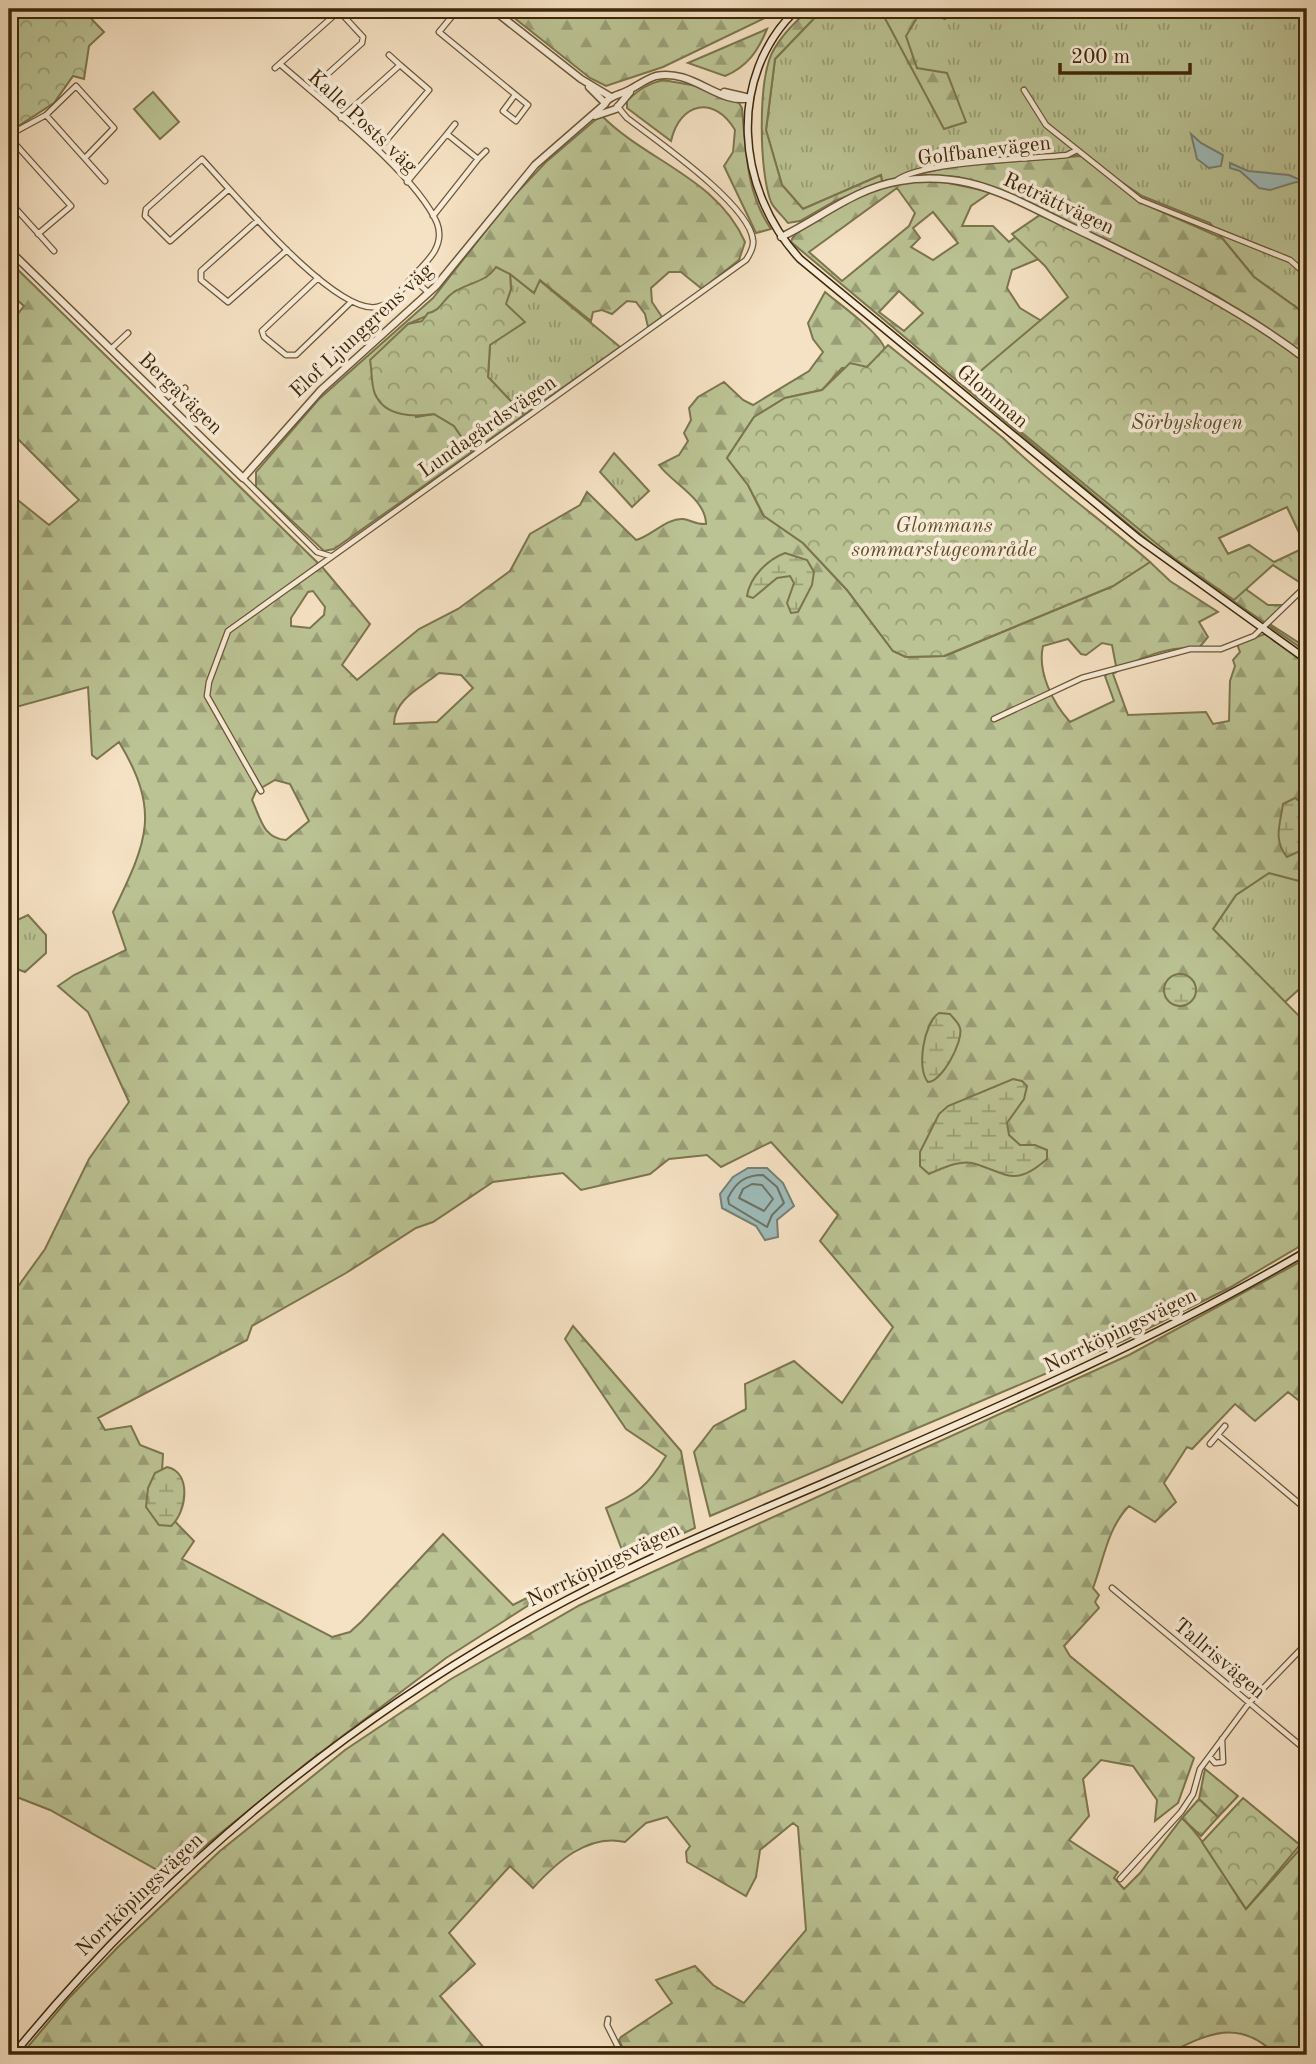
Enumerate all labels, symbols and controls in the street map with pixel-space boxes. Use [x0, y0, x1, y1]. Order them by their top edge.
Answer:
scale bar [1060, 32, 1190, 76]
text: 200 m [1071, 47, 1130, 68]
street label: Kalle Posts väg [303, 66, 421, 178]
street label: Golfbanevägen [916, 133, 1052, 170]
street label: Reträttvägen [1000, 170, 1117, 239]
street label: Elof Ljunggrens väg [287, 259, 438, 402]
street label: Bergavägen [134, 349, 226, 439]
street label: Glomman [952, 361, 1032, 433]
street label: Lundagårdsvägen [415, 372, 560, 482]
park label: Sörbyskogen [1131, 413, 1243, 434]
park label: Glommans sommarstugeområde [851, 516, 1037, 561]
street label: Norrköpingsvägen [1041, 1285, 1200, 1377]
street label: Norrköpingsvägen [524, 1519, 683, 1611]
street label: Tallrisvägen [1169, 1615, 1269, 1703]
street label: Norrköpingsvägen [73, 1829, 208, 1961]

